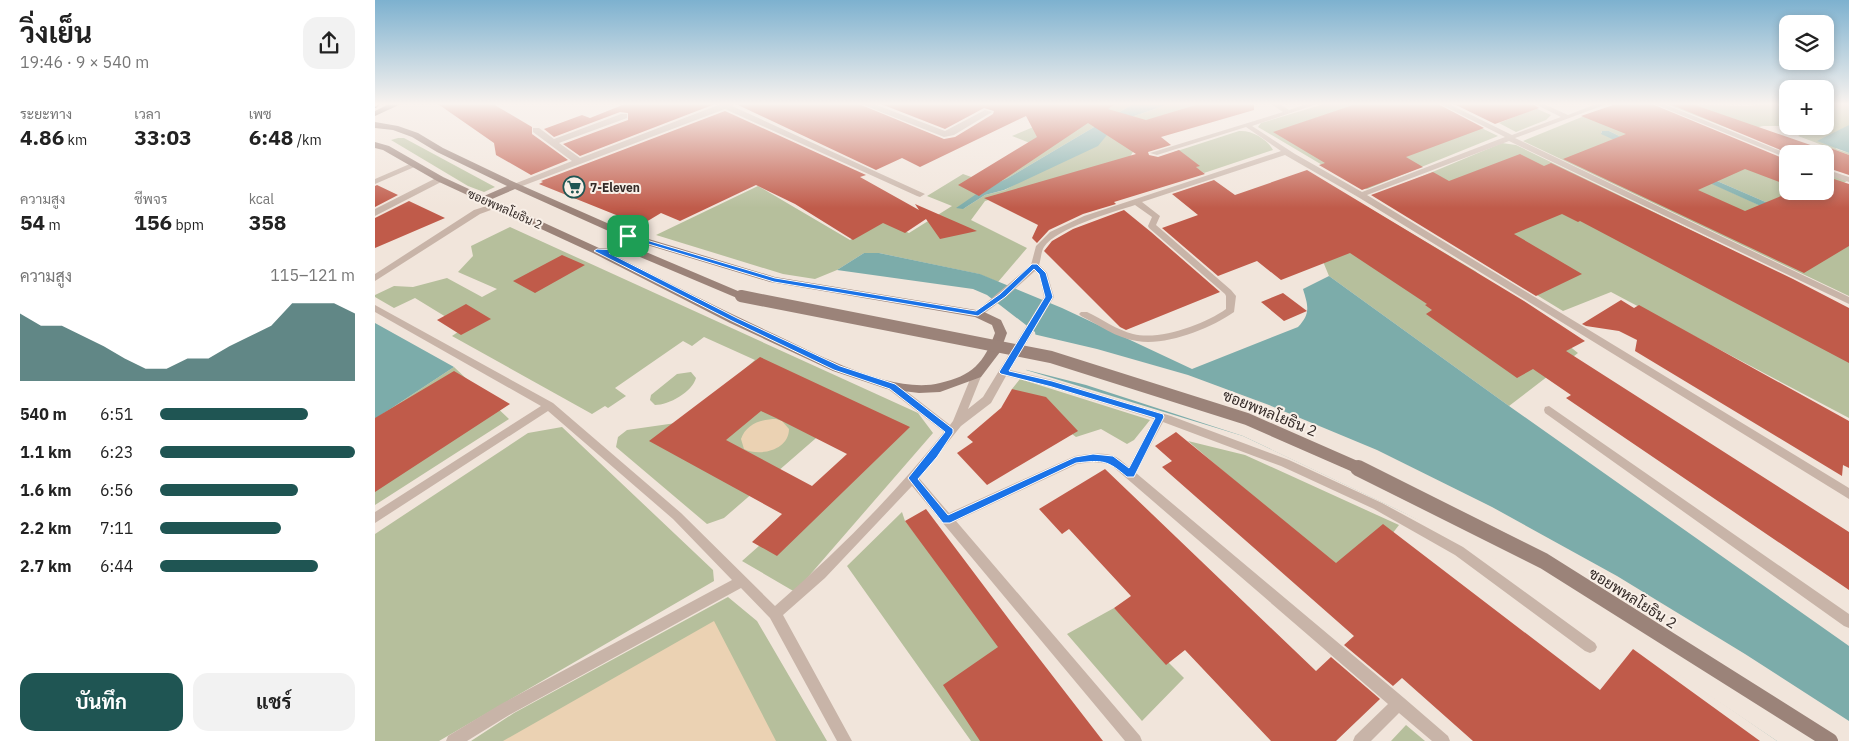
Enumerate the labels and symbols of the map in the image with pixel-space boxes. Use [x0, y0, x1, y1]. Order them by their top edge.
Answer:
supermarket icon: 7-Eleven [562, 175, 586, 199]
place label: 7-Eleven [590, 180, 640, 195]
street label: ซอยพหลโยธิน 2 [465, 186, 545, 232]
pin [607, 215, 649, 257]
street label: ซอยพหลโยธิน 2 [1220, 385, 1320, 441]
street label: ซอยพหลโยธิน 2 [1585, 563, 1681, 633]

